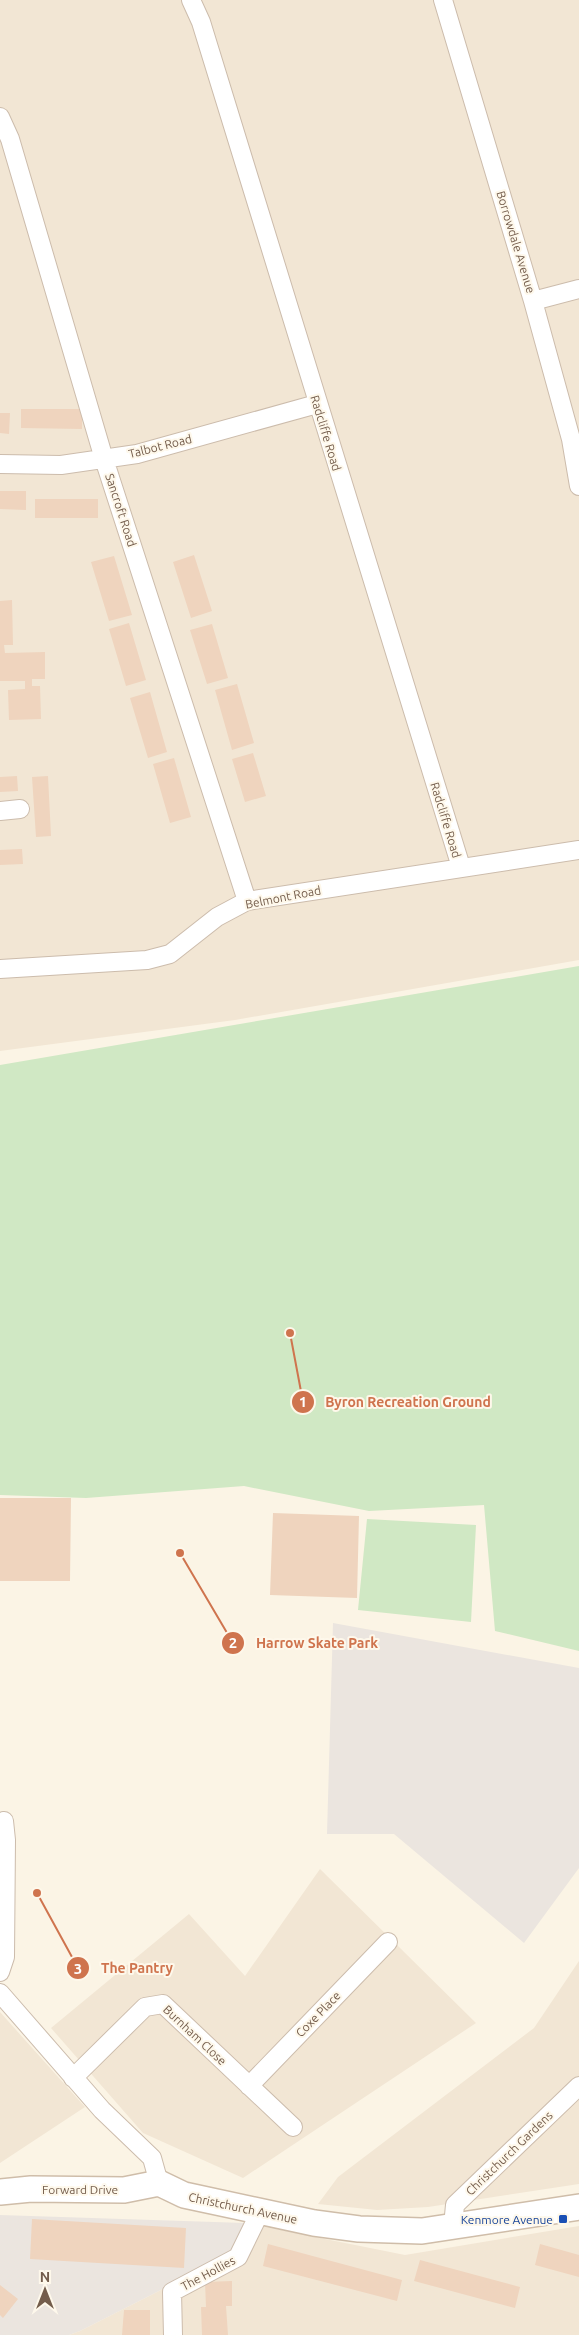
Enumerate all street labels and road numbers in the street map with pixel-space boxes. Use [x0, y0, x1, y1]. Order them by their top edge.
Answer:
street label: Borrowdale Avenue [494, 189, 538, 295]
street label: Radcliffe Road [308, 394, 344, 472]
street label: Talbot Road [127, 432, 193, 460]
street label: Sancroft Road [103, 472, 139, 548]
street label: Radcliffe Road [428, 781, 464, 859]
street label: Belmont Road [244, 883, 322, 911]
street label: Coxe Place [293, 1989, 343, 2039]
street label: Burnham Close [161, 2003, 229, 2067]
street label: Christchurch Gardens [463, 2108, 555, 2198]
street label: Forward Drive [42, 2183, 118, 2196]
street label: Christchurch Avenue [187, 2190, 299, 2226]
street label: The Hollies [179, 2253, 237, 2293]

